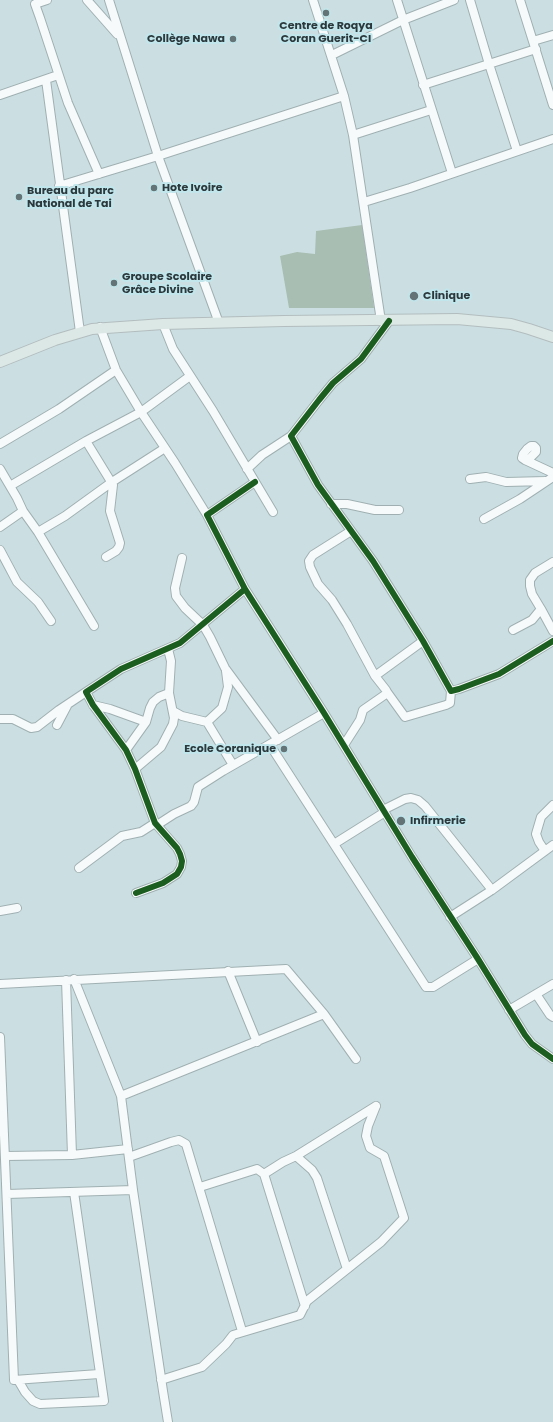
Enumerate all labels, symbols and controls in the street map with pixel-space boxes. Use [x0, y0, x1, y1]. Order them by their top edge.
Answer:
marker: Centre de Roqya Coran Guerit-CI [321, 8, 331, 18]
place label: Centre de Roqya Coran Guerit-CI [279, 19, 373, 45]
place label: Collège Nawa [147, 32, 225, 46]
marker: Collège Nawa [228, 34, 238, 44]
place label: Hote Ivoire [162, 181, 222, 195]
marker: Hote Ivoire [149, 183, 159, 193]
place label: Bureau du parc National de Tai [27, 184, 114, 210]
marker: Bureau du parc National de Tai [14, 192, 24, 202]
place label: Groupe Scolaire Grâce Divine [122, 270, 212, 296]
marker: Groupe Scolaire Grâce Divine [109, 278, 119, 288]
place label: Clinique [423, 289, 470, 303]
marker: Clinique [408, 290, 420, 302]
place label: Ecole Coranique [184, 742, 276, 756]
marker: Ecole Coranique [279, 744, 289, 754]
place label: Infirmerie [410, 814, 466, 828]
marker: Infirmerie [395, 815, 407, 827]

